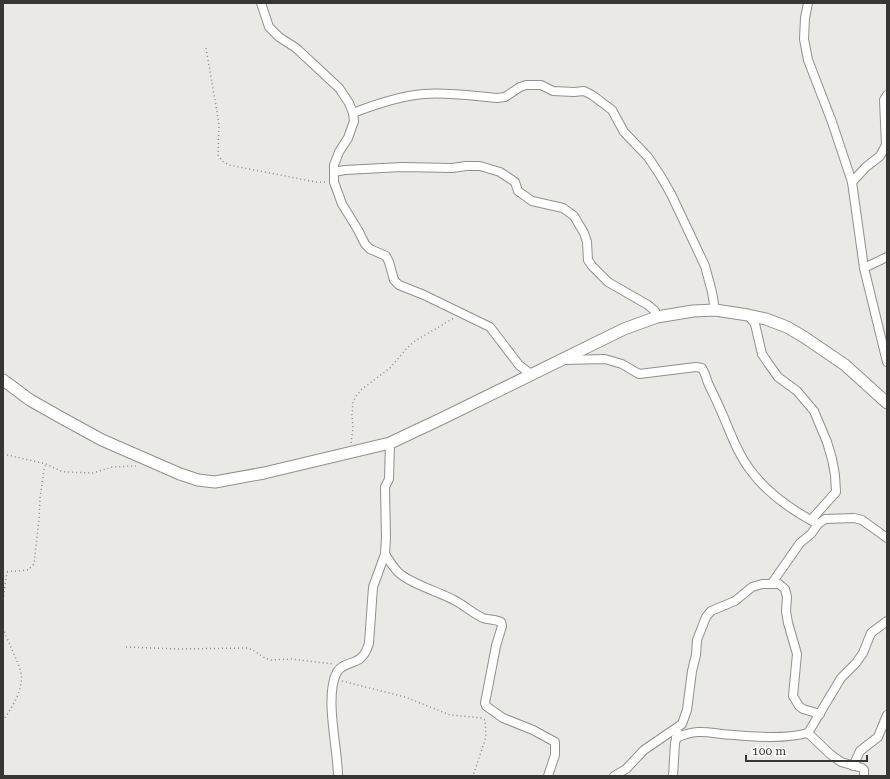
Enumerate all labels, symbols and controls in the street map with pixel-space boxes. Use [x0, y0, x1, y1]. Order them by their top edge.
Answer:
scale bar [746, 737, 867, 763]
text: 100 m [752, 744, 786, 758]

